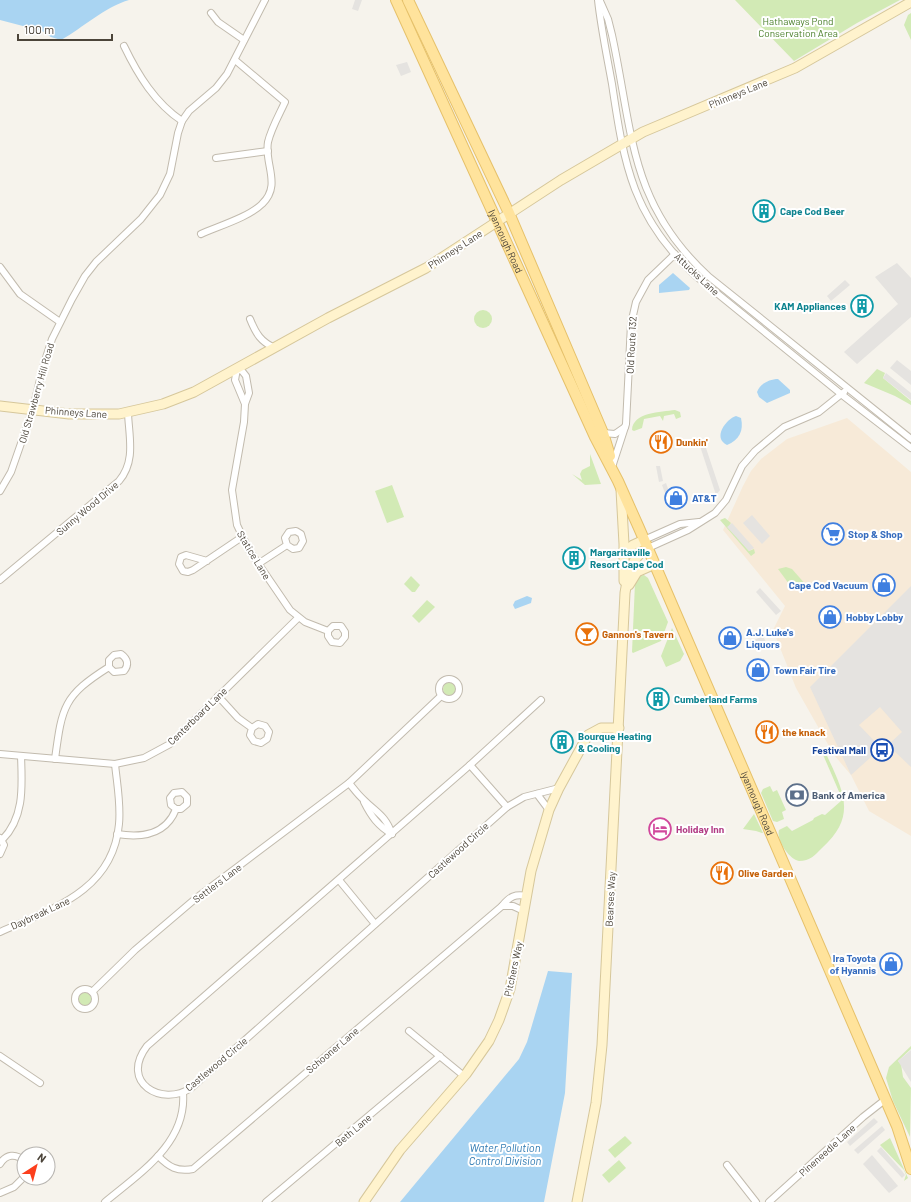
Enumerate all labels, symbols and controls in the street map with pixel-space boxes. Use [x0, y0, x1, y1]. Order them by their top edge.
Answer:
park label: Hathaways Pond Conservation Area [758, 15, 838, 39]
scale bar [18, 16, 112, 42]
text: 100 m [24, 22, 54, 36]
street label: Phinneys Lane [707, 76, 769, 110]
building icon: Cape Cod Beer [751, 198, 777, 224]
place label: Cape Cod Beer [780, 205, 845, 217]
street label: Iyannough Road [486, 207, 526, 275]
street label: Phinneys Lane [426, 227, 484, 271]
street label: Attucks Lane [672, 250, 722, 298]
building icon: KAM Appliances [849, 293, 875, 319]
place label: KAM Appliances [774, 300, 846, 312]
street label: Old Route 132 [623, 316, 639, 374]
street label: Old Strawberry Hill Road [16, 341, 56, 445]
street label: Phinneys Lane [44, 404, 108, 420]
restaurant icon: Dunkin' [648, 429, 674, 455]
place label: Dunkin' [676, 436, 708, 448]
street label: Sunny Wood Drive [53, 479, 121, 537]
shop icon: AT&T [663, 485, 689, 511]
place label: AT&T [692, 492, 717, 504]
supermarket icon: Stop & Shop [820, 521, 846, 547]
street label: Statice Lane [235, 528, 273, 582]
place label: Stop & Shop [848, 528, 903, 540]
building icon: Margaritaville Resort Cape Cod [561, 545, 587, 571]
place label: Margaritaville Resort Cape Cod [590, 546, 664, 570]
shop icon: Cape Cod Vacuum [871, 572, 897, 598]
place label: Cape Cod Vacuum [789, 579, 868, 591]
shop icon: Hobby Lobby [817, 604, 843, 630]
place label: Hobby Lobby [846, 611, 903, 623]
bar icon: Gannon's Tavern [574, 621, 600, 647]
shop icon: A.J. Luke's Liquors [717, 625, 743, 651]
place label: A.J. Luke's Liquors [746, 626, 793, 650]
place label: Gannon's Tavern [602, 628, 674, 640]
shop icon: Town Fair Tire [745, 657, 771, 683]
place label: Town Fair Tire [774, 664, 836, 676]
street label: Centerboard Lane [165, 685, 229, 747]
building icon: Cumberland Farms [645, 686, 671, 712]
place label: Cumberland Farms [674, 693, 757, 705]
restaurant icon: the knack [754, 719, 780, 745]
place label: the knack [782, 726, 826, 738]
building icon: Bourque Heating & Cooling [549, 729, 575, 755]
place label: Bourque Heating & Cooling [578, 730, 652, 754]
bus stop icon: Festival Mall [869, 737, 895, 763]
place label: Festival Mall [812, 744, 866, 756]
street label: Iyannough Road [739, 769, 777, 837]
bank icon: Bank of America [784, 782, 810, 808]
place label: Bank of America [812, 789, 885, 801]
hotel icon: Holiday Inn [647, 816, 673, 842]
street label: Castlewood Circle [425, 820, 491, 880]
place label: Holiday Inn [676, 823, 724, 835]
restaurant icon: Olive Garden [709, 860, 735, 886]
street label: Settlers Lane [190, 861, 244, 905]
place label: Olive Garden [738, 867, 793, 879]
street label: Bearses Way [603, 871, 617, 927]
street label: Daybreak Lane [9, 894, 71, 932]
street label: Pitchers Way [501, 940, 525, 998]
shop icon: Ira Toyota of Hyannis [878, 951, 904, 977]
place label: Ira Toyota of Hyannis [830, 952, 876, 976]
street label: Schooner Lane [303, 1025, 361, 1075]
street label: Castlewood Circle [182, 1034, 250, 1094]
street label: Beth Lane [332, 1111, 374, 1149]
street label: Pineneedle Lane [796, 1122, 858, 1178]
water label: Water Pollution Control Division [469, 1141, 542, 1167]
north arrow [16, 1146, 56, 1186]
text: N [35, 1150, 49, 1165]

